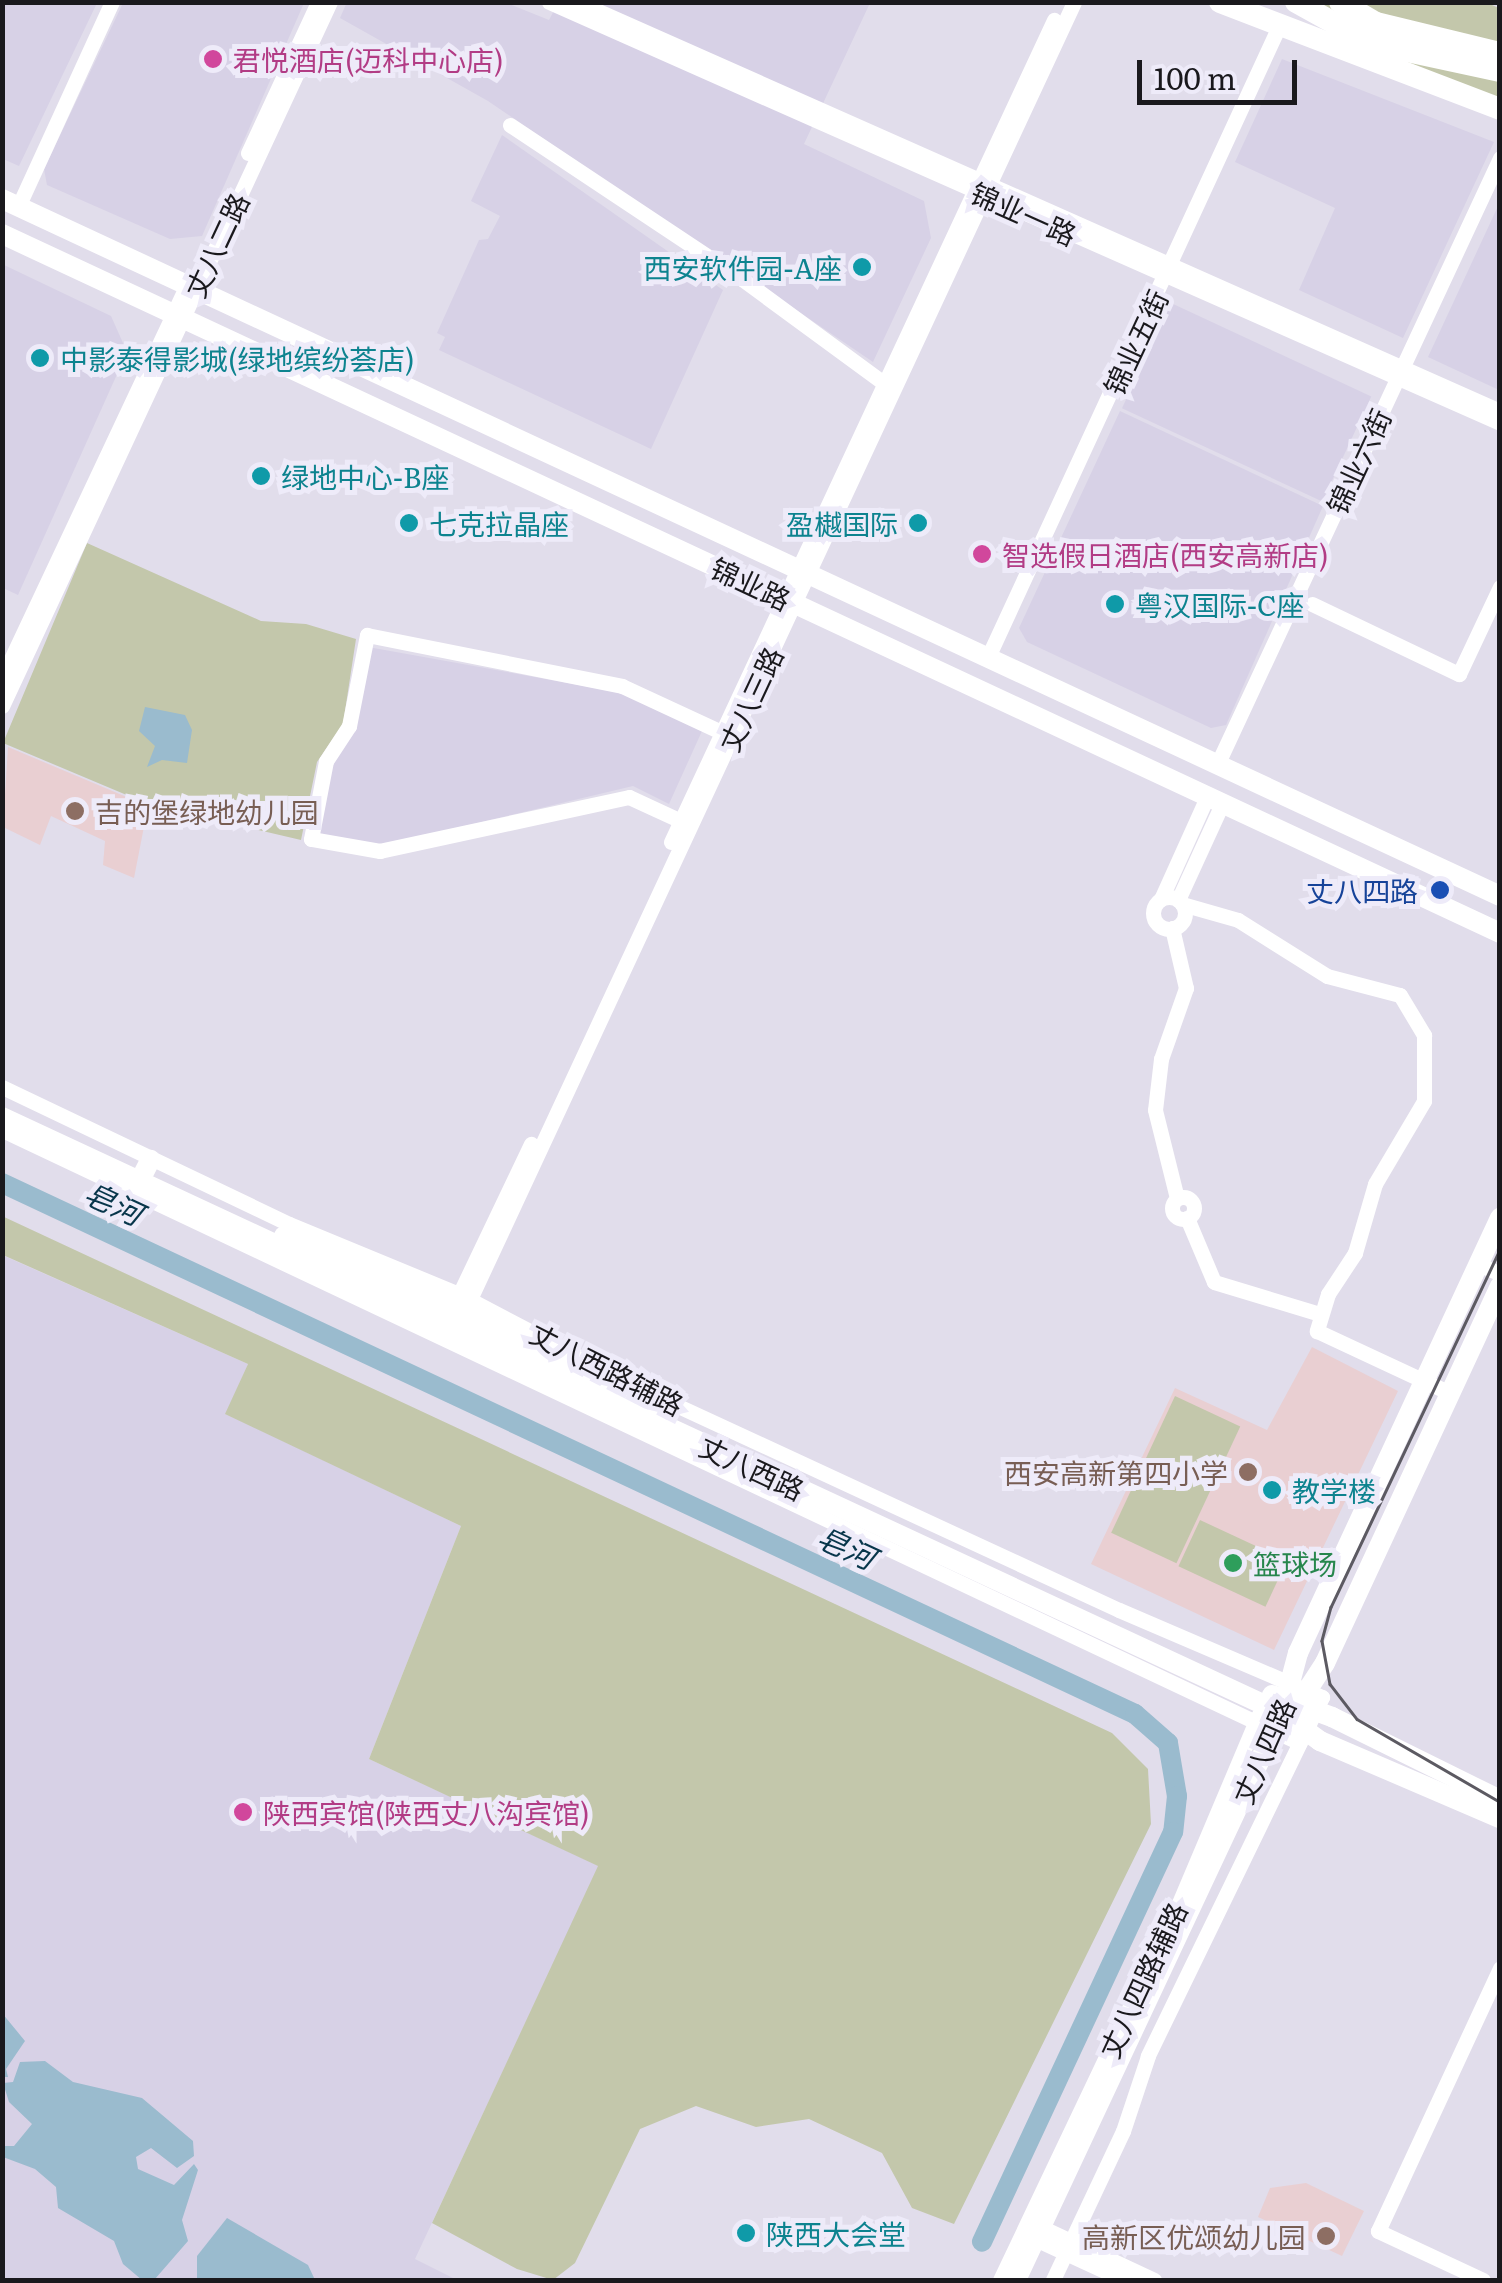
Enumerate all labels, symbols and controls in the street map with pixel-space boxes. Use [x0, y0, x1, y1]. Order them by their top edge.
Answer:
scale bar [1142, 40, 1302, 102]
place label: 君悦酒店(迈科中心店) [233, 42, 504, 76]
marker: 君悦酒店(迈科中心店) [202, 48, 224, 70]
text: 100 m [1154, 55, 1236, 99]
street label: 锦业一路 [966, 175, 1082, 251]
street label: 丈八二路 [177, 187, 255, 303]
place label: 西安软件园-A座 [644, 250, 842, 284]
marker: 西安软件园-A座 [851, 256, 873, 278]
street label: 锦业五街 [1096, 284, 1174, 400]
place label: 中影泰得影城(绿地缤纷荟店) [60, 341, 415, 375]
marker: 中影泰得影城(绿地缤纷荟店) [29, 347, 51, 369]
street label: 锦业六街 [1319, 403, 1397, 519]
place label: 绿地中心-B座 [281, 459, 449, 493]
marker: 绿地中心-B座 [250, 465, 272, 487]
place label: 七克拉晶座 [429, 506, 569, 540]
place label: 盈樾国际 [786, 506, 898, 540]
marker: 七克拉晶座 [398, 512, 420, 534]
marker: 盈樾国际 [907, 512, 929, 534]
place label: 智选假日酒店(西安高新店) [1002, 537, 1329, 571]
marker: 智选假日酒店(西安高新店) [971, 543, 993, 565]
street label: 锦业路 [706, 550, 796, 616]
place label: 粤汉国际-C座 [1135, 587, 1304, 621]
marker: 粤汉国际-C座 [1104, 593, 1126, 615]
street label: 丈八三路 [711, 641, 789, 757]
place label: 吉的堡绿地幼儿园 [95, 794, 319, 828]
marker: 吉的堡绿地幼儿园 [64, 800, 86, 822]
place label: 丈八四路 [1306, 873, 1418, 907]
marker: 丈八四路 [1427, 877, 1453, 903]
water label: 皂河 [79, 1173, 149, 1231]
street label: 丈八西路辅路 [525, 1315, 689, 1421]
street label: 丈八西路 [694, 1428, 810, 1506]
place label: 西安高新第四小学 [1004, 1455, 1228, 1489]
marker: 西安高新第四小学 [1237, 1461, 1259, 1483]
place label: 教学楼 [1292, 1473, 1376, 1507]
marker: 教学楼 [1261, 1479, 1283, 1501]
water label: 皂河 [812, 1517, 882, 1575]
place label: 篮球场 [1253, 1546, 1337, 1580]
marker: 篮球场 [1222, 1552, 1244, 1574]
street label: 丈八四路 [1225, 1693, 1301, 1809]
place label: 陕西宾馆(陕西丈八沟宾馆) [263, 1795, 590, 1829]
marker: 陕西宾馆(陕西丈八沟宾馆) [232, 1801, 254, 1823]
street label: 丈八四路辅路 [1091, 1897, 1193, 2063]
place label: 陕西大会堂 [766, 2216, 906, 2250]
place label: 高新区优颂幼儿园 [1082, 2219, 1306, 2253]
marker: 陕西大会堂 [735, 2222, 757, 2244]
marker: 高新区优颂幼儿园 [1315, 2225, 1337, 2247]

